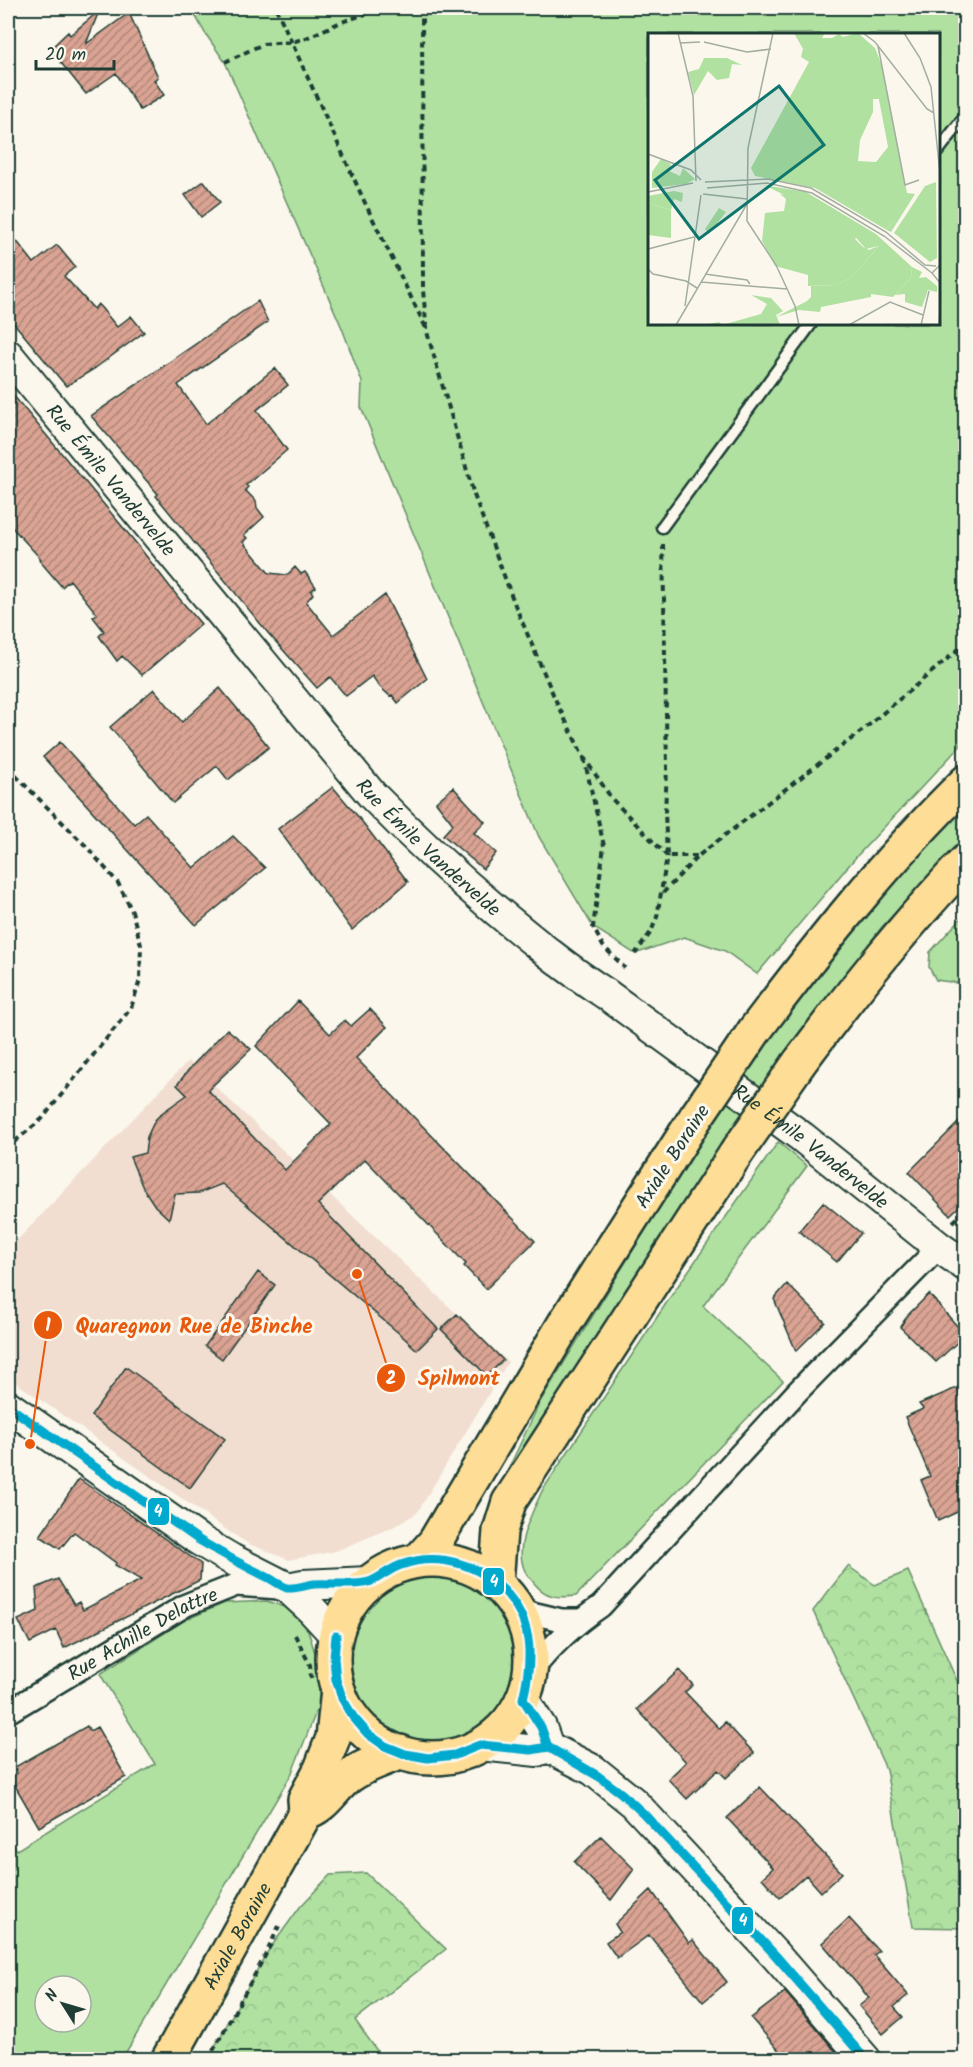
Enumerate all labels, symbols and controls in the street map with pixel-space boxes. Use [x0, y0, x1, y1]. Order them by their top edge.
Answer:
scale bar [36, 33, 114, 71]
inset map [648, 33, 940, 326]
text: 20 m [45, 41, 86, 70]
street label: Rue Émile Vandervelde [37, 398, 183, 565]
street label: Rue Émile Vandervelde [347, 772, 507, 926]
street label: Rue Émile Vandervelde [725, 1077, 895, 1219]
street label: Axiale Boraine [628, 1098, 719, 1216]
callout: Quaregnon Rue de Binche [33, 1306, 324, 1345]
text: Quaregnon Rue de Binche [76, 1311, 312, 1344]
text: 1 [45, 1312, 51, 1341]
callout: Spilmont [376, 1358, 512, 1397]
text: Spilmont [418, 1363, 500, 1396]
text: 2 [386, 1365, 396, 1394]
line badge: 4 [147, 1497, 170, 1526]
text: 4 [154, 1500, 163, 1525]
line badge: 4 [482, 1567, 505, 1596]
text: 4 [490, 1570, 499, 1595]
street label: Rue Achille Delattre [62, 1580, 223, 1691]
street label: Axiale Boraine [196, 1877, 282, 1997]
line badge: 4 [731, 1906, 754, 1935]
text: 4 [739, 1909, 748, 1934]
north arrow [33, 1974, 93, 2034]
text: N [39, 1984, 65, 2007]

